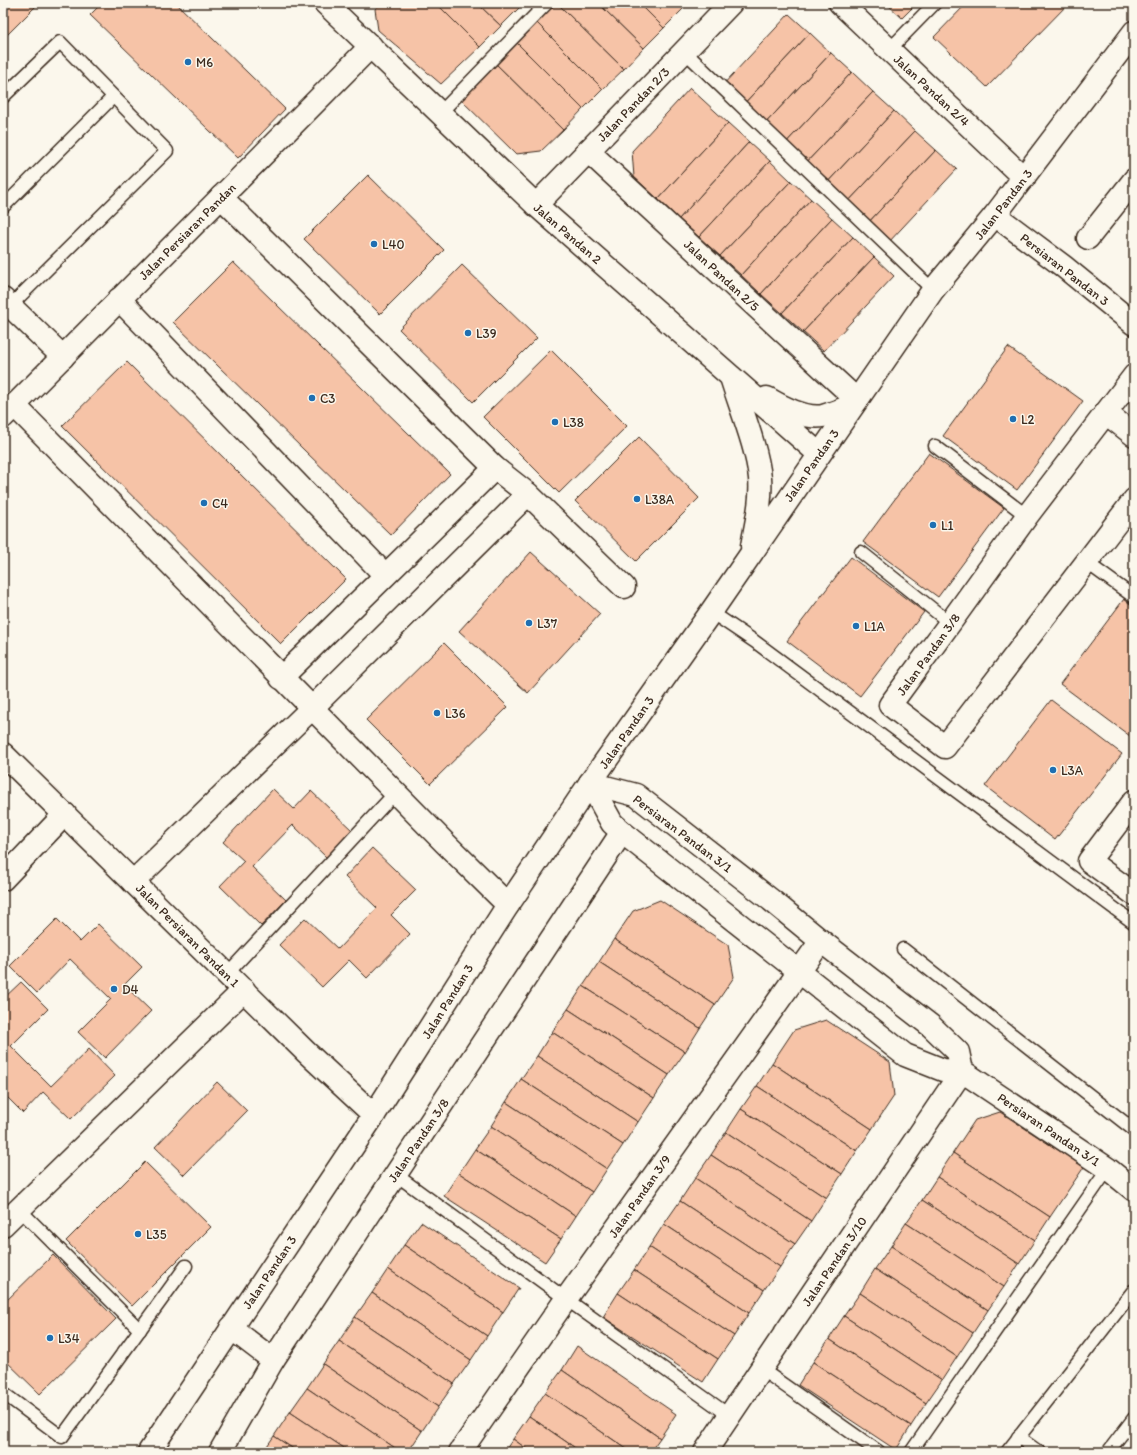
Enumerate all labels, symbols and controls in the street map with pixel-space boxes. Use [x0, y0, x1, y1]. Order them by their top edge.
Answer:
street label: Jalan Pandan 2/4 [891, 51, 973, 129]
place label: M6 [196, 55, 213, 70]
marker: M6 [183, 57, 193, 67]
street label: Jalan Pandan 2/3 [594, 64, 673, 145]
street label: Jalan Pandan 3 [971, 166, 1036, 242]
street label: Jalan Persiaran Pandan [136, 179, 239, 283]
street label: Jalan Pandan 2 [531, 200, 605, 267]
street label: Persiaran Pandan 3 [1017, 230, 1112, 309]
place label: L40 [382, 237, 404, 252]
street label: Jalan Pandan 2/5 [681, 237, 762, 314]
marker: L40 [369, 239, 379, 249]
place label: L39 [476, 326, 497, 341]
marker: L39 [463, 328, 473, 338]
place label: C3 [320, 391, 335, 406]
marker: C3 [307, 393, 317, 403]
place label: L2 [1021, 412, 1035, 427]
marker: L2 [1008, 414, 1018, 424]
place label: L38 [563, 415, 584, 430]
marker: L38 [550, 417, 560, 427]
street label: Jalan Pandan 3 [781, 426, 842, 504]
place label: L38A [645, 492, 675, 507]
marker: L38A [632, 494, 642, 504]
place label: C4 [212, 496, 228, 511]
marker: C4 [199, 498, 209, 508]
place label: L1 [941, 518, 954, 533]
marker: L1 [928, 520, 938, 530]
street label: Jalan Pandan 3/8 [894, 610, 963, 698]
place label: L37 [537, 616, 558, 631]
marker: L37 [524, 618, 534, 628]
place label: L1A [864, 619, 886, 634]
marker: L1A [851, 621, 861, 631]
street label: Jalan Pandan 3 [596, 693, 657, 771]
place label: L36 [445, 706, 466, 721]
marker: L36 [432, 708, 442, 718]
place label: L3A [1061, 763, 1084, 778]
marker: L3A [1048, 765, 1058, 775]
street label: Persiaran Pandan 3/1 [630, 791, 735, 875]
street label: Jalan Persiaran Pandan 1 [133, 881, 242, 990]
street label: Jalan Pandan 3 [418, 961, 476, 1041]
place label: D4 [122, 982, 139, 997]
marker: D4 [109, 984, 119, 994]
street label: Persiaran Pandan 3/1 [995, 1090, 1103, 1169]
street label: Jalan Pandan 3/8 [385, 1096, 452, 1185]
street label: Jalan Pandan 3/9 [605, 1152, 674, 1241]
street label: Jalan Pandan 3/10 [799, 1214, 870, 1309]
place label: L35 [146, 1227, 167, 1242]
marker: L35 [133, 1229, 143, 1239]
street label: Jalan Pandan 3 [239, 1233, 299, 1312]
place label: L34 [58, 1331, 80, 1346]
marker: L34 [45, 1333, 55, 1343]

